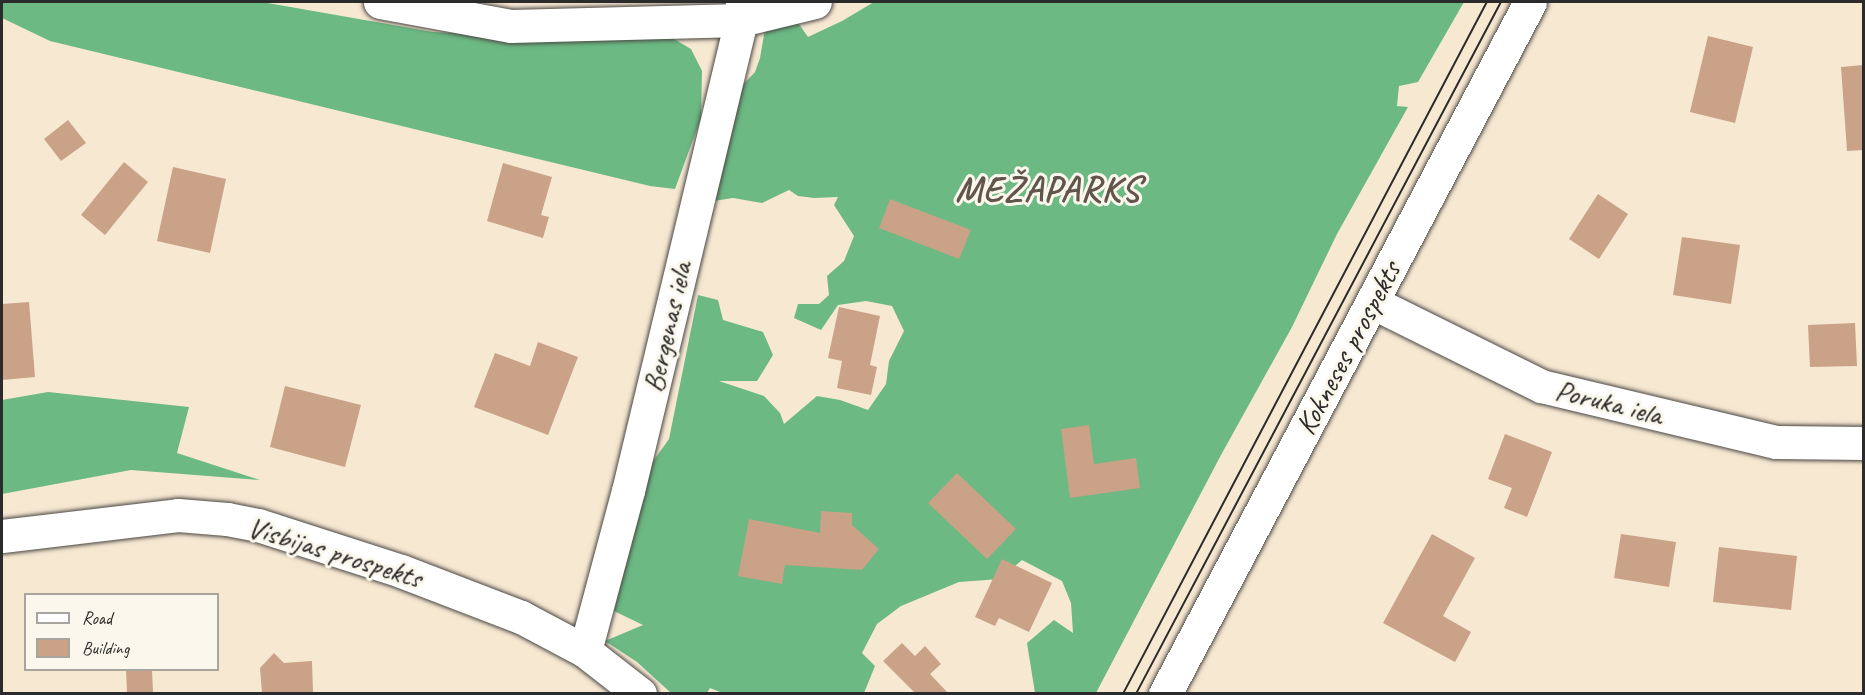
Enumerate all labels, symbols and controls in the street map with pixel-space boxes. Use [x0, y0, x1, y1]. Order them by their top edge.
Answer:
district label: MEŽAPARKS [957, 168, 1139, 212]
street label: Kokneses prospekts [1287, 255, 1409, 441]
street label: Bergenas iela [635, 258, 699, 396]
street label: Poruka iela [1552, 371, 1666, 433]
street label: Visbijas prospekts [244, 508, 426, 596]
legend [24, 593, 219, 671]
text: Road [82, 607, 112, 629]
text: Building [82, 637, 129, 659]

